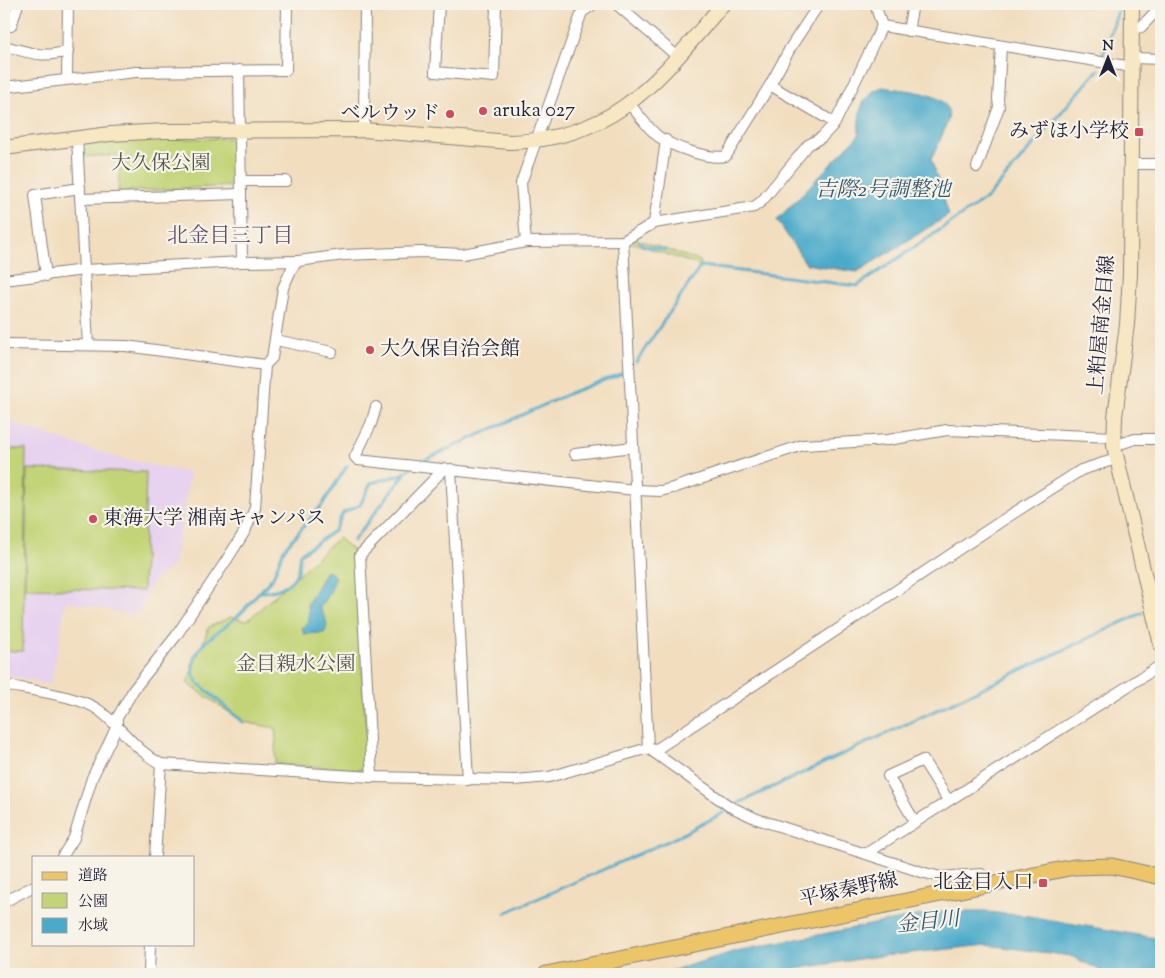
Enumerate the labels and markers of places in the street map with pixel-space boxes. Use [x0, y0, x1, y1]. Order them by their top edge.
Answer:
place label: aruka 027 [493, 97, 575, 126]
place label: ベルウッド [340, 100, 440, 129]
marker: aruka 027 [477, 105, 489, 117]
marker: ベルウッド [444, 108, 456, 120]
place label: みずほ小学校 [1009, 118, 1129, 147]
marker: みずほ小学校 [1133, 126, 1145, 138]
place label: 大久保自治会館 [380, 336, 520, 365]
marker: 大久保自治会館 [364, 344, 376, 356]
place label: 東海大学 湘南キャンパス [103, 505, 326, 534]
marker: 東海大学 湘南キャンパス [87, 513, 99, 525]
place label: 北金目入口 [933, 869, 1033, 898]
marker: 北金目入口 [1037, 877, 1049, 889]

